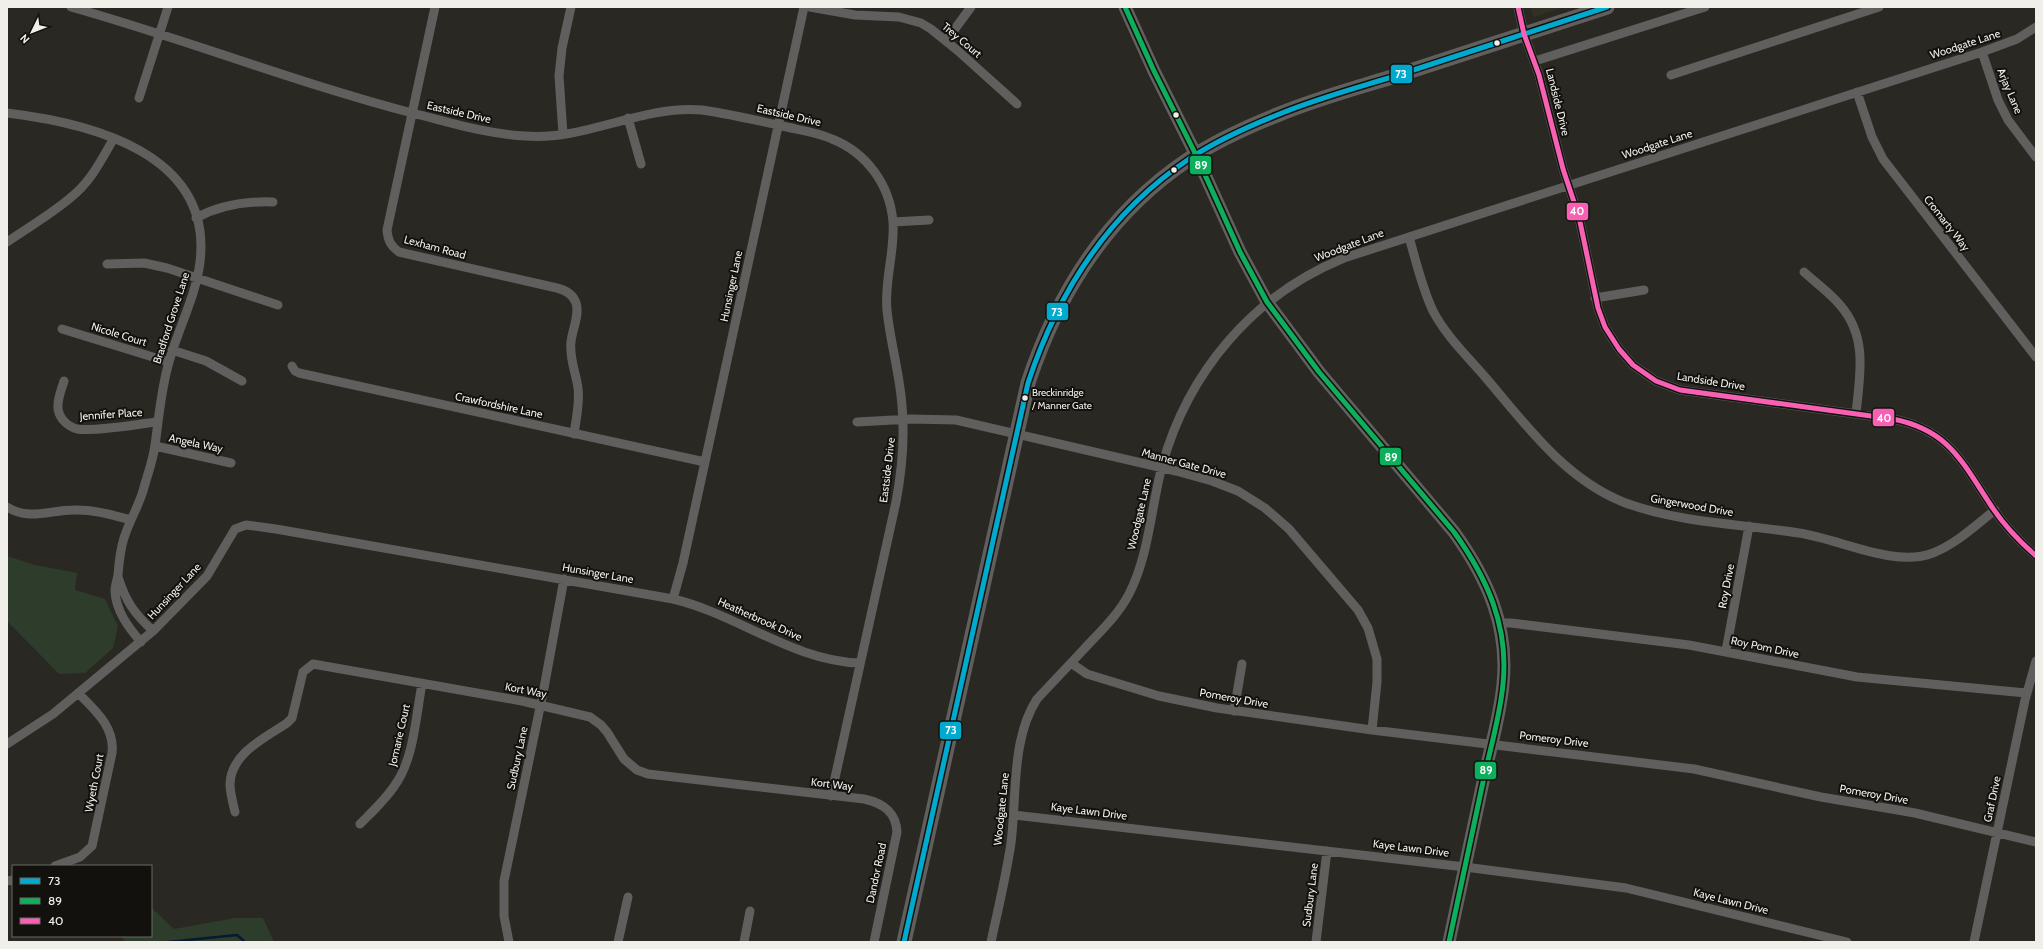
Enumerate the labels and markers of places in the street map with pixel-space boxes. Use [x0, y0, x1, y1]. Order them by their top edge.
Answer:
unlabelled marker [1492, 38, 1502, 48]
unlabelled marker [1171, 110, 1181, 120]
unlabelled marker [1169, 165, 1179, 175]
place label: Breckinridge / Manner Gate [1031, 386, 1092, 412]
marker: Breckinridge / Manner Gate [1020, 393, 1030, 403]

